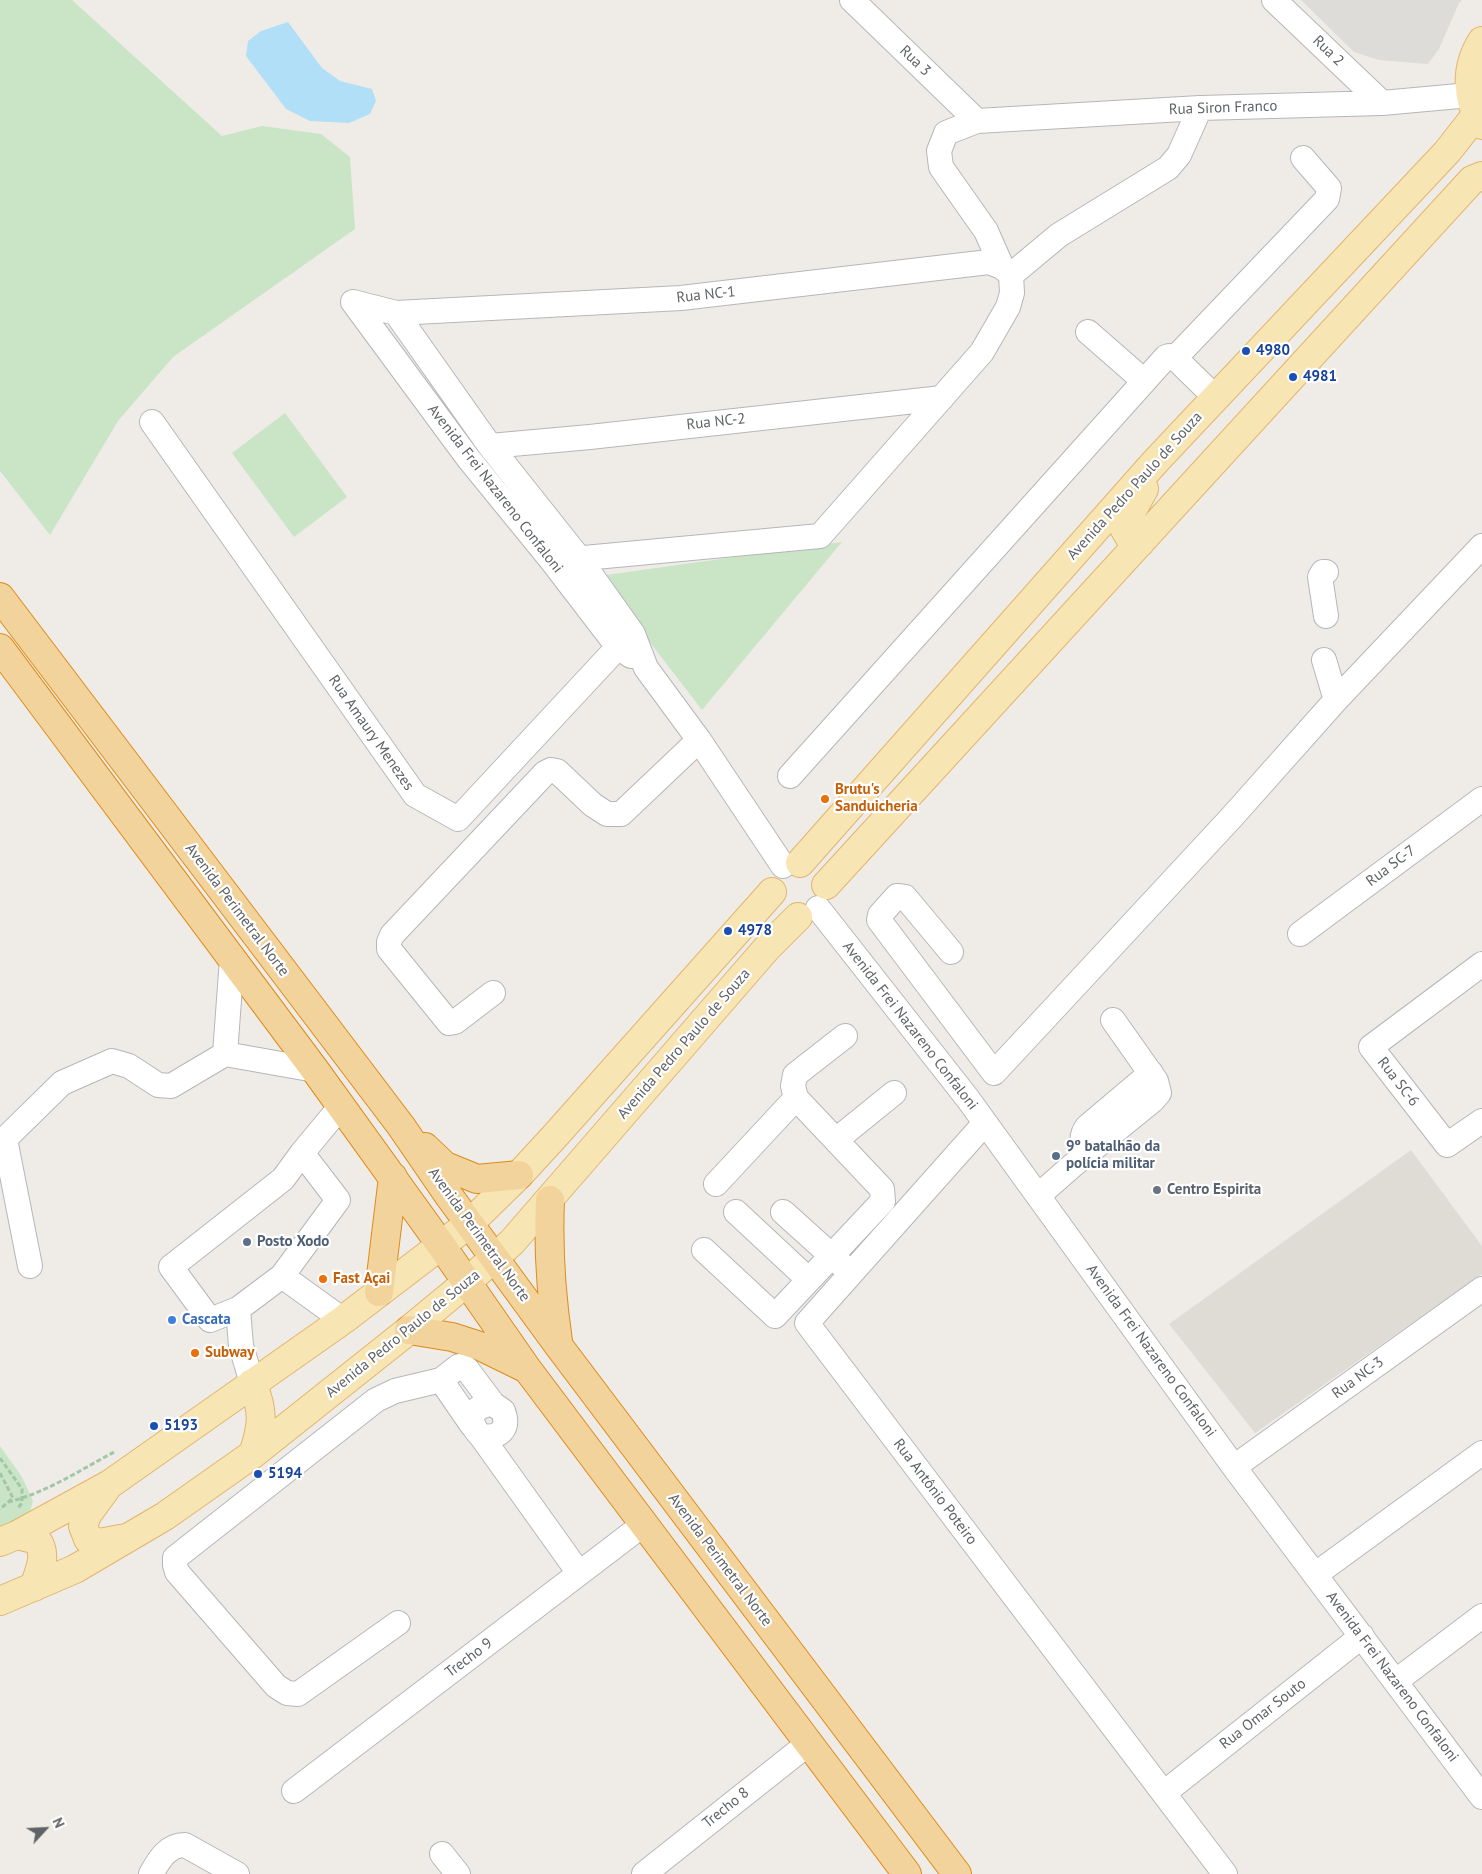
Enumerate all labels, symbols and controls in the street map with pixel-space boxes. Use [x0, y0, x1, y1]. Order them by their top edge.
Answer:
street label: Rua 2 [1309, 32, 1347, 70]
street label: Rua 3 [896, 42, 934, 80]
street label: Rua Siron Franco [1168, 97, 1278, 119]
street label: Rua NC-1 [676, 283, 736, 307]
place label: 4980 [1256, 342, 1290, 360]
marker: 4980 [1240, 345, 1252, 357]
place label: 4981 [1303, 368, 1337, 386]
marker: 4981 [1287, 371, 1299, 383]
street label: Avenida Frei Nazareno Confaloni [424, 401, 566, 577]
street label: Avenida Pedro Paulo de Souza [1064, 408, 1206, 564]
street label: Rua NC-2 [686, 410, 746, 434]
street label: Rua Amaury Menezes [325, 672, 417, 794]
place label: Brutu's Sanduicheria [835, 781, 918, 816]
marker: Brutu's Sanduicheria [819, 793, 831, 805]
street label: Avenida Perimetral Norte [181, 840, 293, 980]
street label: Rua SC-7 [1363, 842, 1419, 890]
place label: 4978 [738, 922, 772, 940]
marker: 4978 [722, 925, 734, 937]
street label: Avenida Frei Nazareno Confaloni [839, 938, 981, 1114]
street label: Avenida Pedro Paulo de Souza [614, 965, 754, 1123]
street label: Rua SC-6 [1373, 1054, 1423, 1110]
place label: 9º batalhão da polícia militar [1066, 1138, 1160, 1173]
marker: 9º batalhão da polícia militar [1050, 1150, 1062, 1162]
street label: Avenida Perimetral Norte [424, 1164, 534, 1306]
place label: Centro Espirita [1167, 1181, 1261, 1199]
marker: Centro Espirita [1151, 1184, 1163, 1196]
place label: Posto Xodo [257, 1233, 329, 1251]
marker: Posto Xodo [241, 1236, 253, 1248]
street label: Avenida Frei Nazareno Confaloni [1082, 1261, 1220, 1441]
street label: Avenida Pedro Paulo de Souza [322, 1266, 484, 1402]
place label: Fast Açai [333, 1270, 390, 1288]
marker: Fast Açai [317, 1273, 329, 1285]
place label: Cascata [182, 1311, 231, 1329]
marker: Cascata [166, 1314, 178, 1326]
place label: Subway [205, 1344, 254, 1362]
marker: Subway [189, 1347, 201, 1359]
street label: Rua NC-3 [1329, 1353, 1387, 1403]
place label: 5193 [164, 1417, 198, 1435]
marker: 5193 [148, 1420, 160, 1432]
street label: Rua Antônio Poteiro [889, 1435, 981, 1549]
place label: 5194 [268, 1465, 302, 1483]
marker: 5194 [252, 1468, 264, 1480]
street label: Avenida Perimetral Norte [664, 1490, 776, 1630]
street label: Avenida Frei Nazareno Confaloni [1322, 1588, 1462, 1766]
street label: Trecho 9 [442, 1634, 496, 1682]
street label: Rua Omar Souto [1216, 1675, 1310, 1753]
street label: Trecho 8 [699, 1784, 753, 1832]
north arrow [20, 1804, 70, 1854]
text: N [48, 1815, 69, 1831]

